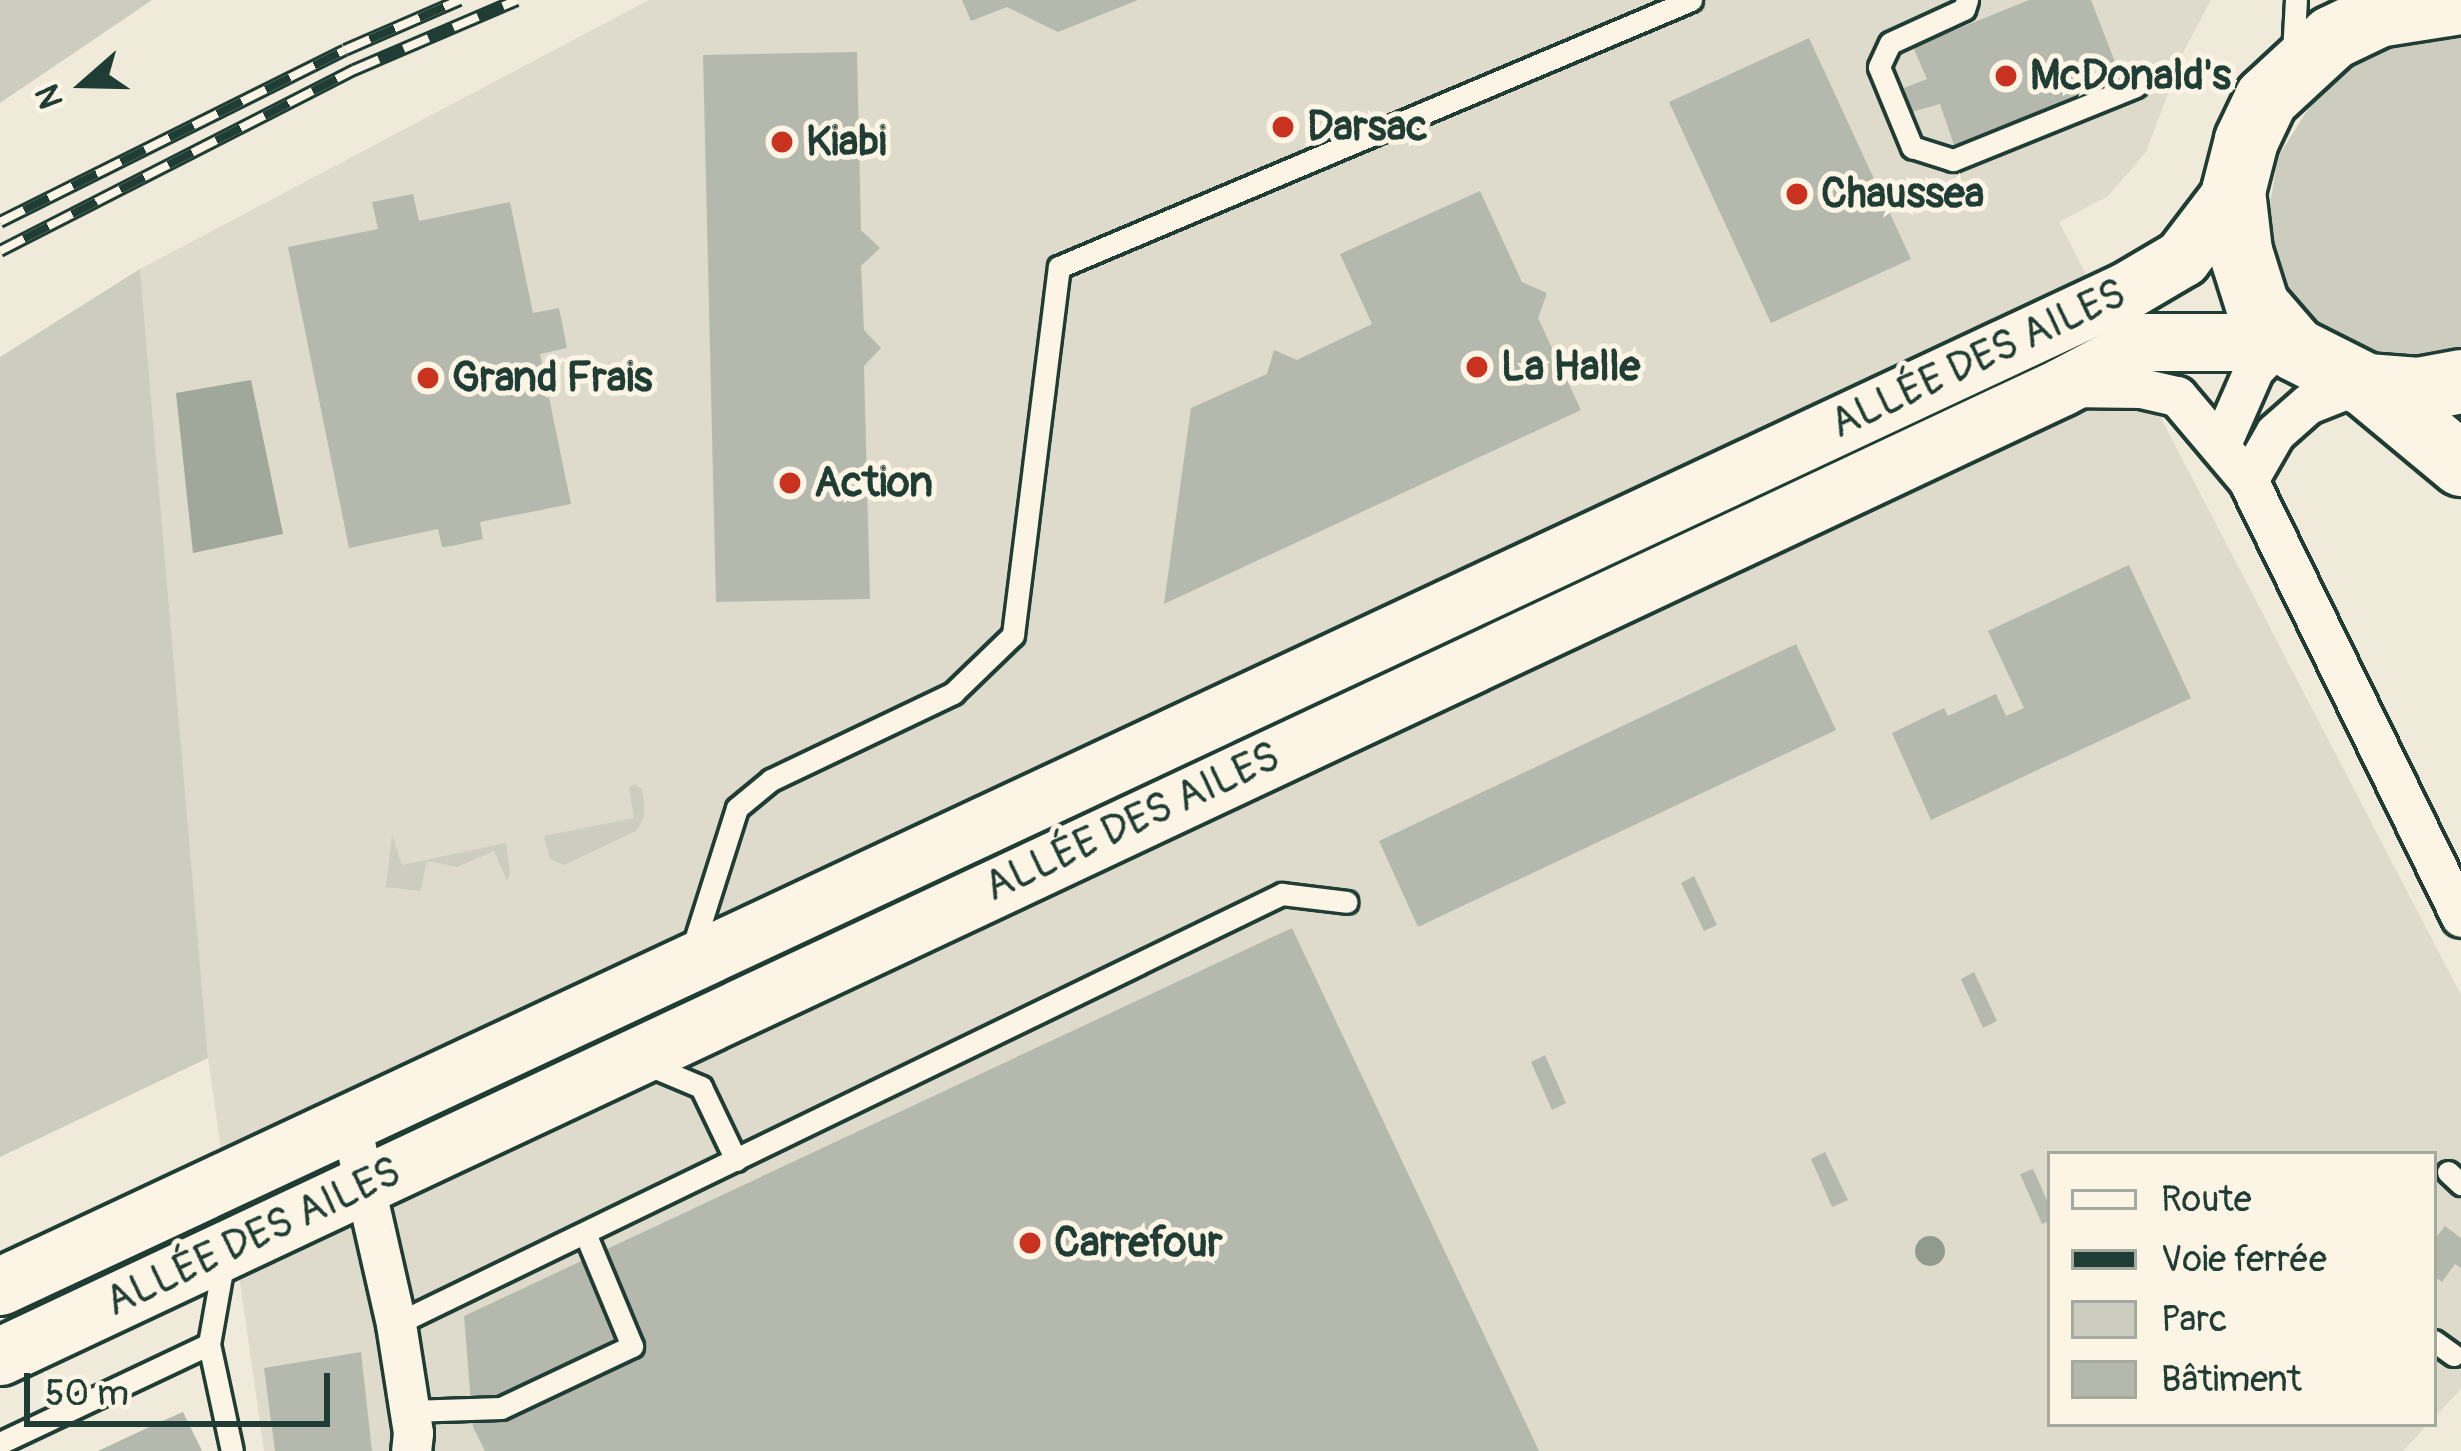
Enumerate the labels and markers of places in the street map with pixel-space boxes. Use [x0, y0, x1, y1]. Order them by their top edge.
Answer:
place label: McDonald's [2030, 51, 2231, 101]
marker: McDonald's [1993, 63, 2019, 89]
place label: Darsac [1307, 102, 1427, 152]
marker: Darsac [1270, 114, 1296, 140]
place label: Kiabi [806, 117, 886, 167]
marker: Kiabi [769, 129, 795, 155]
place label: Chaussea [1821, 169, 1984, 219]
marker: Chaussea [1784, 181, 1810, 207]
place label: La Halle [1501, 342, 1640, 392]
place label: Grand Frais [452, 353, 653, 403]
marker: La Halle [1464, 354, 1490, 380]
marker: Grand Frais [415, 365, 441, 391]
place label: Action [814, 458, 933, 508]
marker: Action [777, 470, 803, 496]
place label: Carrefour [1054, 1218, 1223, 1268]
marker: Carrefour [1017, 1230, 1043, 1256]

